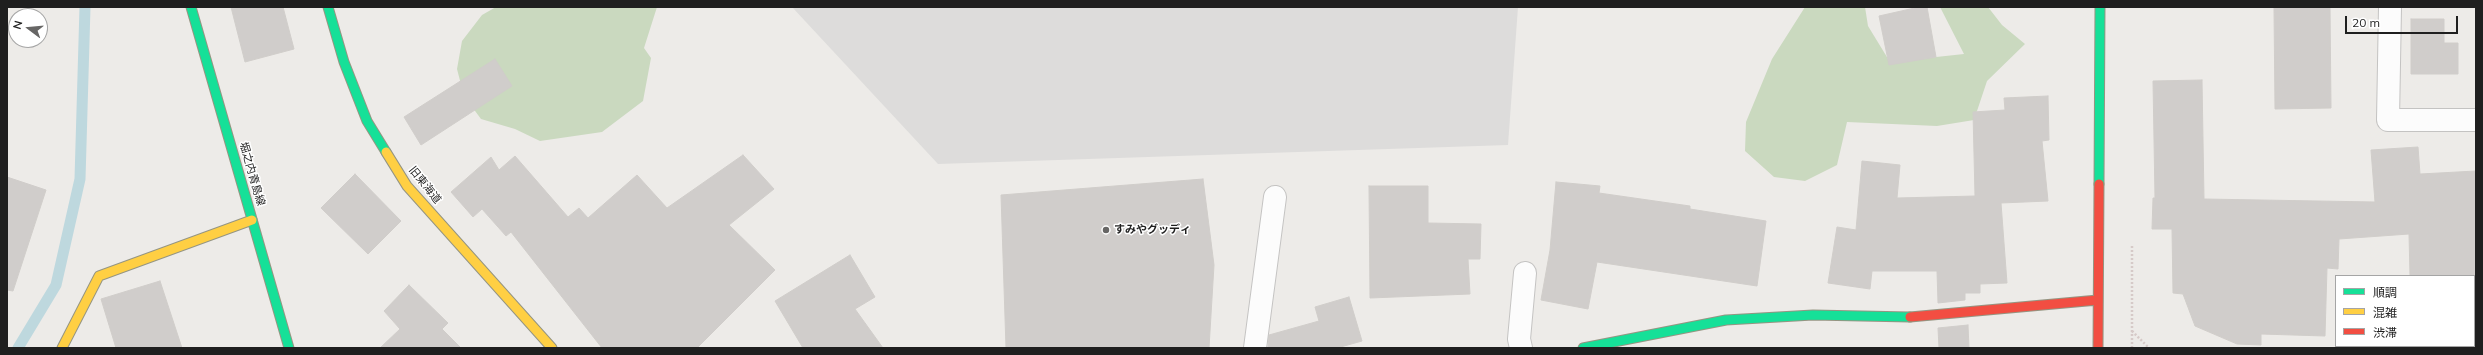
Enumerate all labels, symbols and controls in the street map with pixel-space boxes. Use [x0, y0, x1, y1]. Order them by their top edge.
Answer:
north arrow [8, 8, 48, 48]
scale bar [2347, 8, 2460, 34]
text: 20 m [2352, 15, 2380, 30]
text: N [10, 19, 25, 31]
street label: 堀之内青島線 [237, 140, 267, 208]
street label: 旧東海道 [406, 164, 444, 206]
place label: すみやグッディ [1114, 223, 1191, 237]
marker: すみやグッディ [1101, 225, 1111, 235]
legend [2335, 275, 2475, 347]
text: 順調 [2373, 285, 2397, 300]
text: 混雑 [2373, 305, 2397, 320]
text: 渋滞 [2373, 325, 2397, 340]

